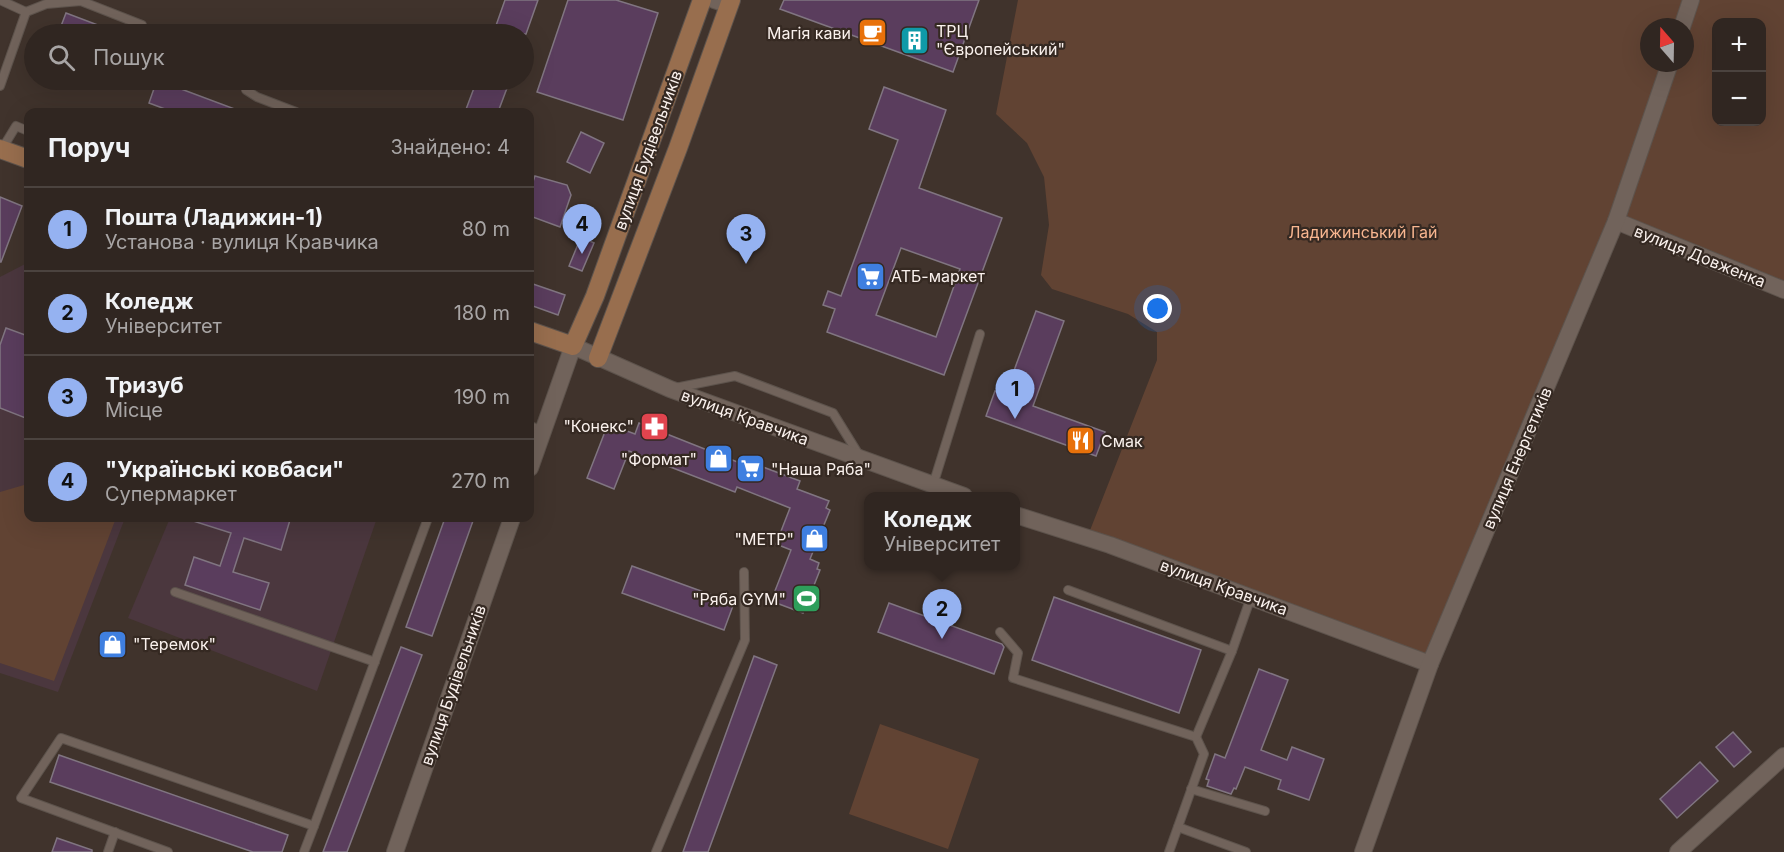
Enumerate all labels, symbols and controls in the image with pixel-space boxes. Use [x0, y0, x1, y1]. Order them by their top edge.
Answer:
cafe icon: Магія кави [856, 17, 888, 49]
north arrow [1640, 18, 1694, 72]
map controls [1712, 18, 1766, 126]
button: + [1712, 18, 1766, 72]
place label: ТРЦ "Європейський" [936, 21, 1065, 59]
place label: Магія кави [767, 23, 851, 43]
search box [24, 24, 534, 90]
building icon: ТРЦ "Європейський" [899, 24, 931, 56]
icon: search [45, 41, 78, 74]
text: Пошук [93, 44, 165, 70]
street label: вулиця Будівельників [610, 67, 686, 233]
button: − [1712, 72, 1766, 126]
text: Поруч [48, 132, 130, 163]
text: Знайдено: 4 [390, 135, 510, 159]
text: Пошта (Ладижин-1) [105, 204, 323, 230]
pin: 4 [562, 204, 602, 254]
pin: 3 [726, 214, 766, 264]
text: 1 [63, 217, 72, 241]
text: 80 m [462, 217, 510, 241]
street label: вулиця Довженка [1631, 221, 1769, 291]
park label: Ладижинський Гай [1288, 222, 1438, 242]
text: Установа · вулиця Кравчика [105, 230, 379, 254]
supermarket icon: АТБ-маркет [854, 260, 886, 292]
place label: АТБ-маркет [891, 266, 985, 286]
text: Коледж [105, 288, 194, 314]
your location [1143, 294, 1172, 323]
text: 2 [61, 301, 74, 325]
text: 180 m [454, 301, 510, 325]
text: Університет [105, 314, 222, 338]
pin: 1 [996, 370, 1034, 419]
text: Тризуб [105, 372, 184, 398]
street label: вулиця Енергетиків [1478, 384, 1556, 532]
text: 3 [61, 385, 74, 409]
text: 190 m [454, 385, 510, 409]
street label: вулиця Кравчика [679, 385, 811, 449]
text: Місце [105, 398, 163, 422]
pharmacy icon: "Конекс" [639, 410, 671, 442]
place label: "Конекс" [563, 416, 634, 436]
restaurant icon: Смак [1064, 425, 1096, 457]
place label: Смак [1101, 431, 1143, 451]
shop icon: "Формат" [702, 443, 734, 475]
place label: "Формат" [621, 449, 697, 469]
supermarket icon: "Наша Ряба" [734, 453, 766, 485]
text: "Українські ковбаси" [105, 456, 344, 482]
place label: "Наша Ряба" [771, 459, 871, 479]
text: 4 [61, 469, 74, 493]
text: 270 m [451, 469, 510, 493]
text: Супермаркет [105, 482, 237, 506]
popup [864, 492, 1020, 570]
text: Коледж [884, 506, 972, 532]
shop icon: "МЕТР" [799, 523, 831, 555]
place label: "МЕТР" [734, 529, 794, 549]
text: Університет [884, 532, 1000, 556]
street label: вулиця Кравчика [1158, 555, 1290, 619]
sports icon: "Ряба GYM" [791, 583, 823, 615]
place label: "Ряба GYM" [692, 589, 786, 609]
pin: 2 [922, 590, 962, 639]
street label: вулиця Будівельників [416, 602, 490, 768]
shop icon: "Теремок" [96, 628, 128, 660]
place label: "Теремок" [133, 634, 216, 654]

